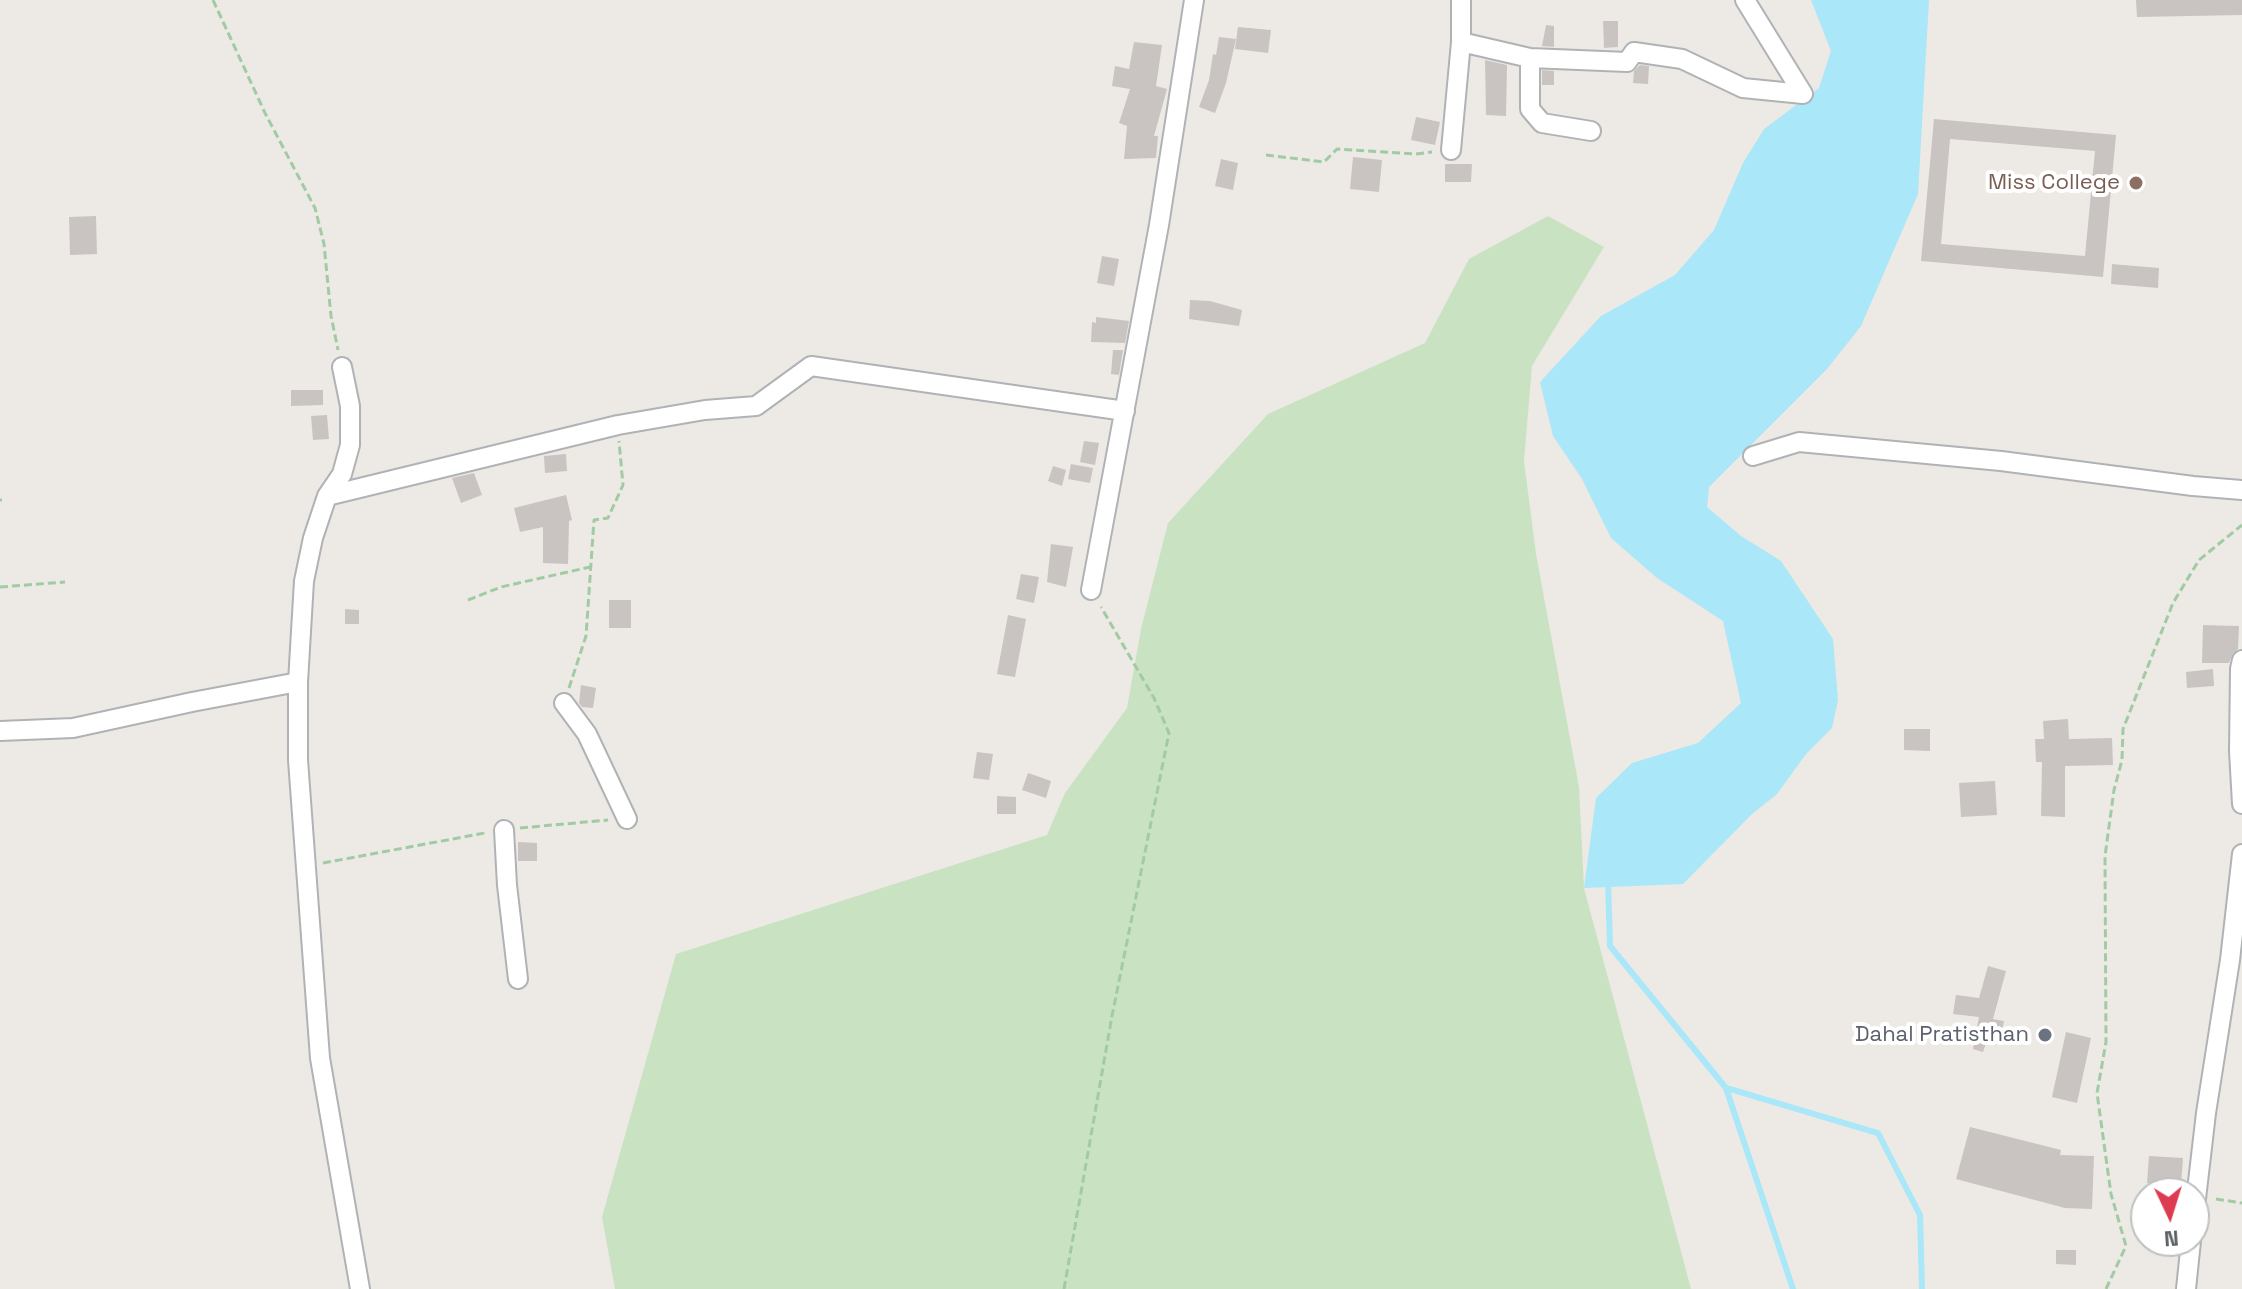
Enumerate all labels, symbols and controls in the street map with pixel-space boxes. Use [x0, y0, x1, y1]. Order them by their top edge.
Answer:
place label: Miss College [1988, 170, 2120, 196]
marker: Miss College [2127, 174, 2145, 192]
place label: Dahal Pratisthan [1855, 1022, 2029, 1048]
marker: Dahal Pratisthan [2036, 1026, 2054, 1044]
north arrow [2130, 1177, 2210, 1257]
text: N [2163, 1224, 2180, 1253]

